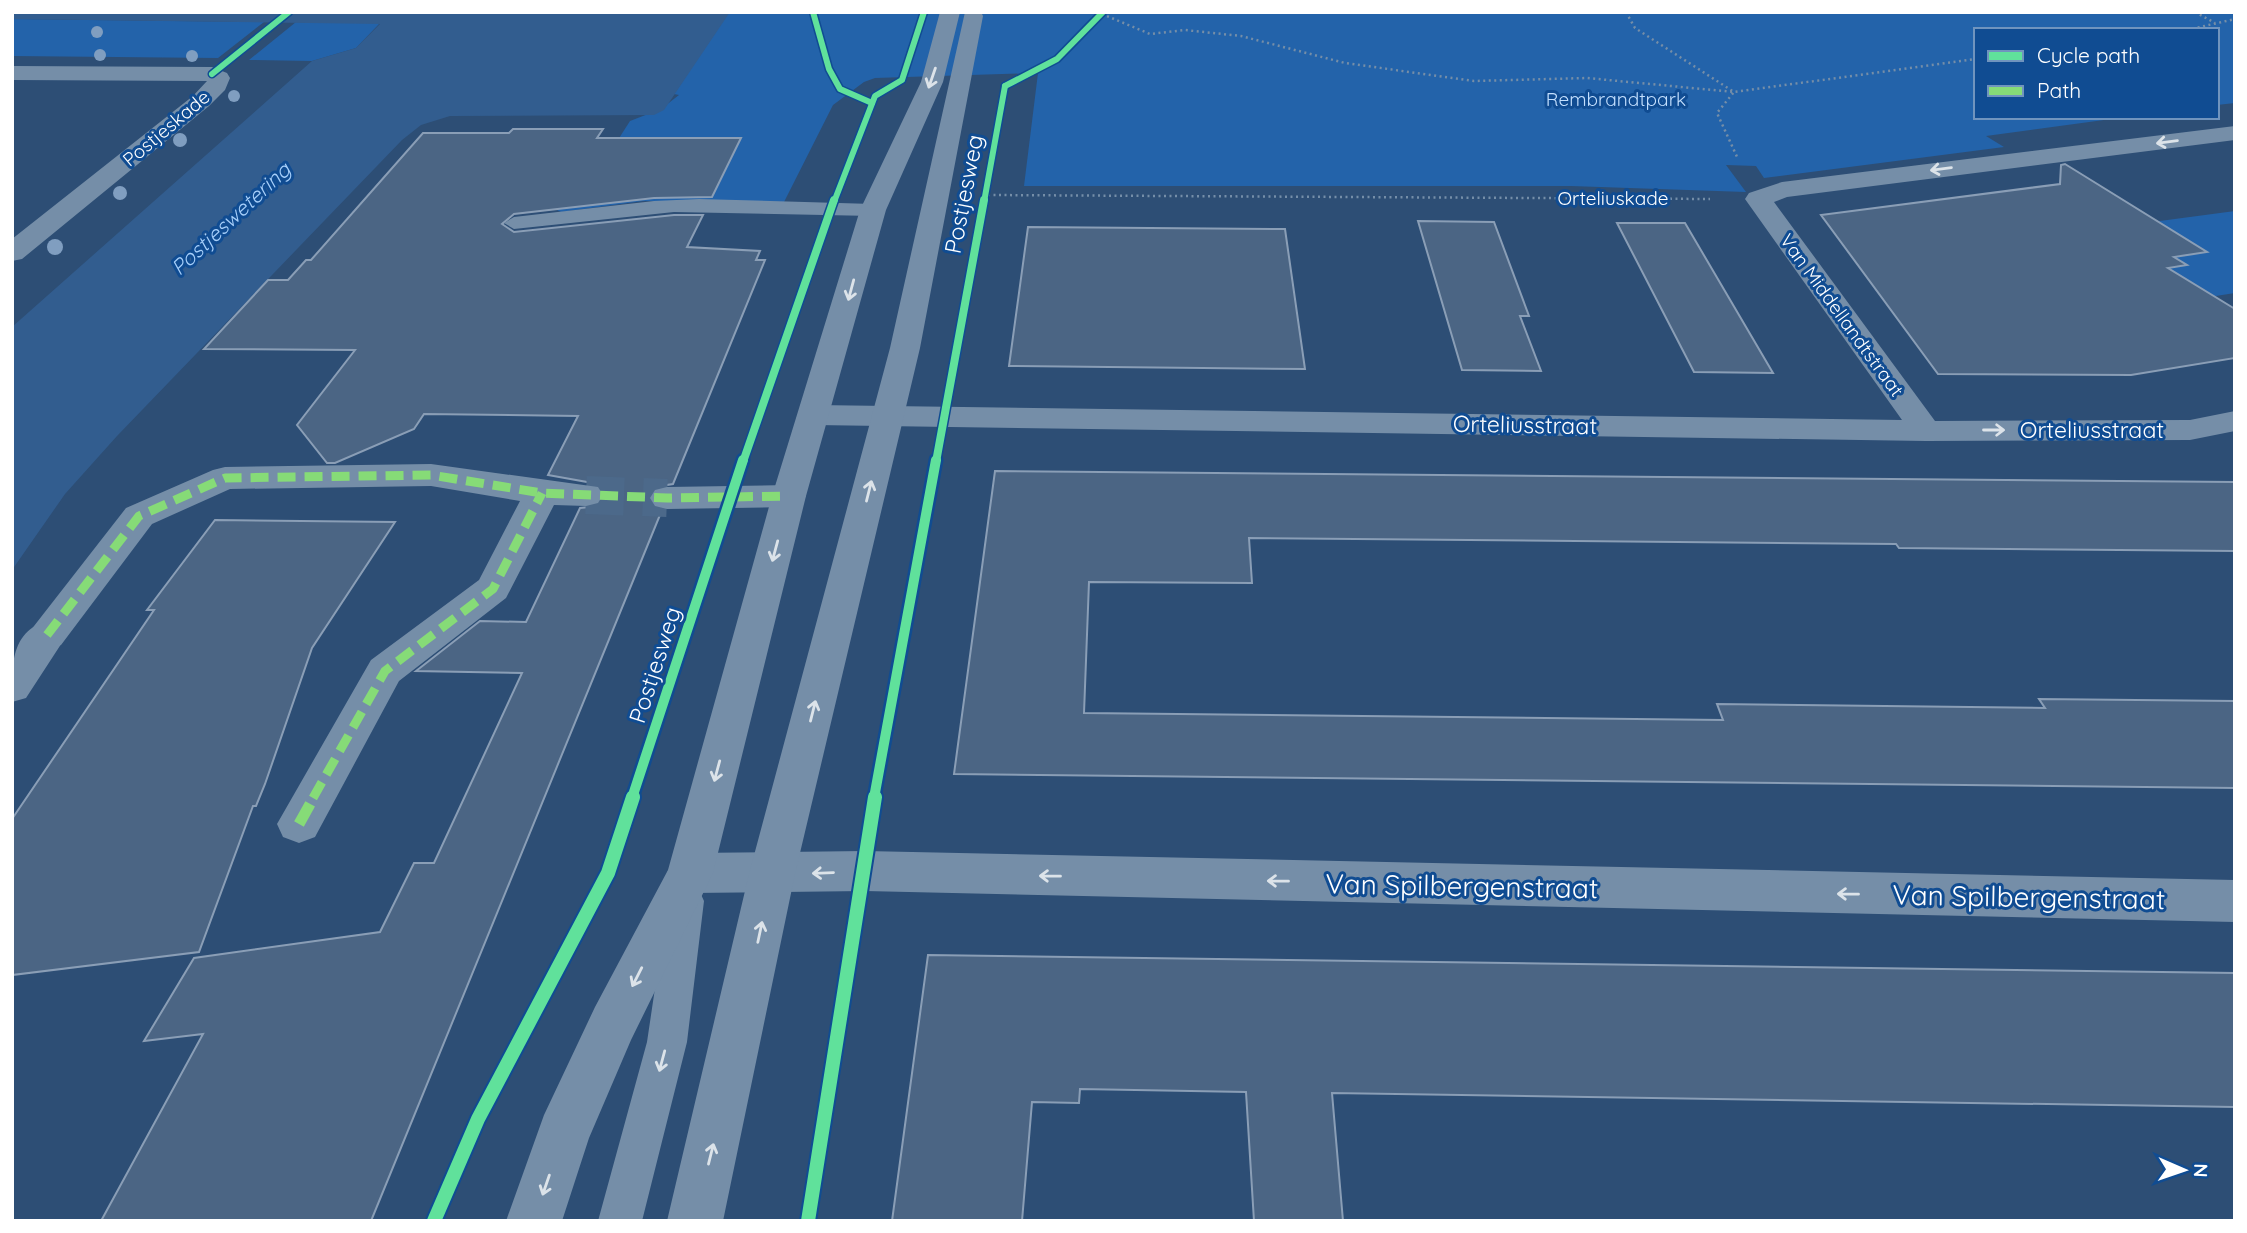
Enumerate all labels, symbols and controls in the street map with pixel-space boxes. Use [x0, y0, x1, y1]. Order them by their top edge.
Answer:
legend [1974, 28, 2219, 119]
text: Cycle path [2037, 42, 2140, 68]
one-way arrow [925, 67, 938, 89]
text: Path [2037, 77, 2081, 103]
street label: Postjeskade [117, 85, 215, 171]
park label: Rembrandtpark [1546, 87, 1686, 111]
street label: Postjesweg [938, 132, 989, 256]
one-way arrow [2156, 135, 2179, 148]
water label: Postjeswetering [165, 155, 297, 280]
one-way arrow [1930, 163, 1953, 176]
street label: Orteliuskade [1558, 186, 1668, 210]
street label: Van Middellandtstraat [1775, 229, 1909, 401]
one-way arrow [844, 278, 857, 301]
street label: Orteliusstraat [1453, 409, 1598, 440]
street label: Orteliusstraat [2020, 415, 2164, 444]
one-way arrow [1983, 423, 2006, 437]
one-way arrow [863, 480, 876, 503]
one-way arrow [768, 539, 781, 562]
street label: Postjesweg [622, 603, 687, 727]
one-way arrow [807, 700, 820, 723]
one-way arrow [709, 760, 722, 782]
one-way arrow [812, 866, 835, 879]
street label: Van Spilbergenstraat [1325, 866, 1599, 905]
one-way arrow [1039, 869, 1062, 883]
one-way arrow [1266, 875, 1289, 888]
street label: Van Spilbergenstraat [1892, 877, 2166, 916]
one-way arrow [1837, 887, 1860, 900]
one-way arrow [753, 921, 767, 944]
one-way arrow [629, 966, 643, 987]
one-way arrow [655, 1049, 668, 1072]
north arrow [2149, 1135, 2219, 1205]
one-way arrow [705, 1144, 718, 1166]
text: N [2189, 1163, 2213, 1178]
one-way arrow [539, 1174, 551, 1196]

